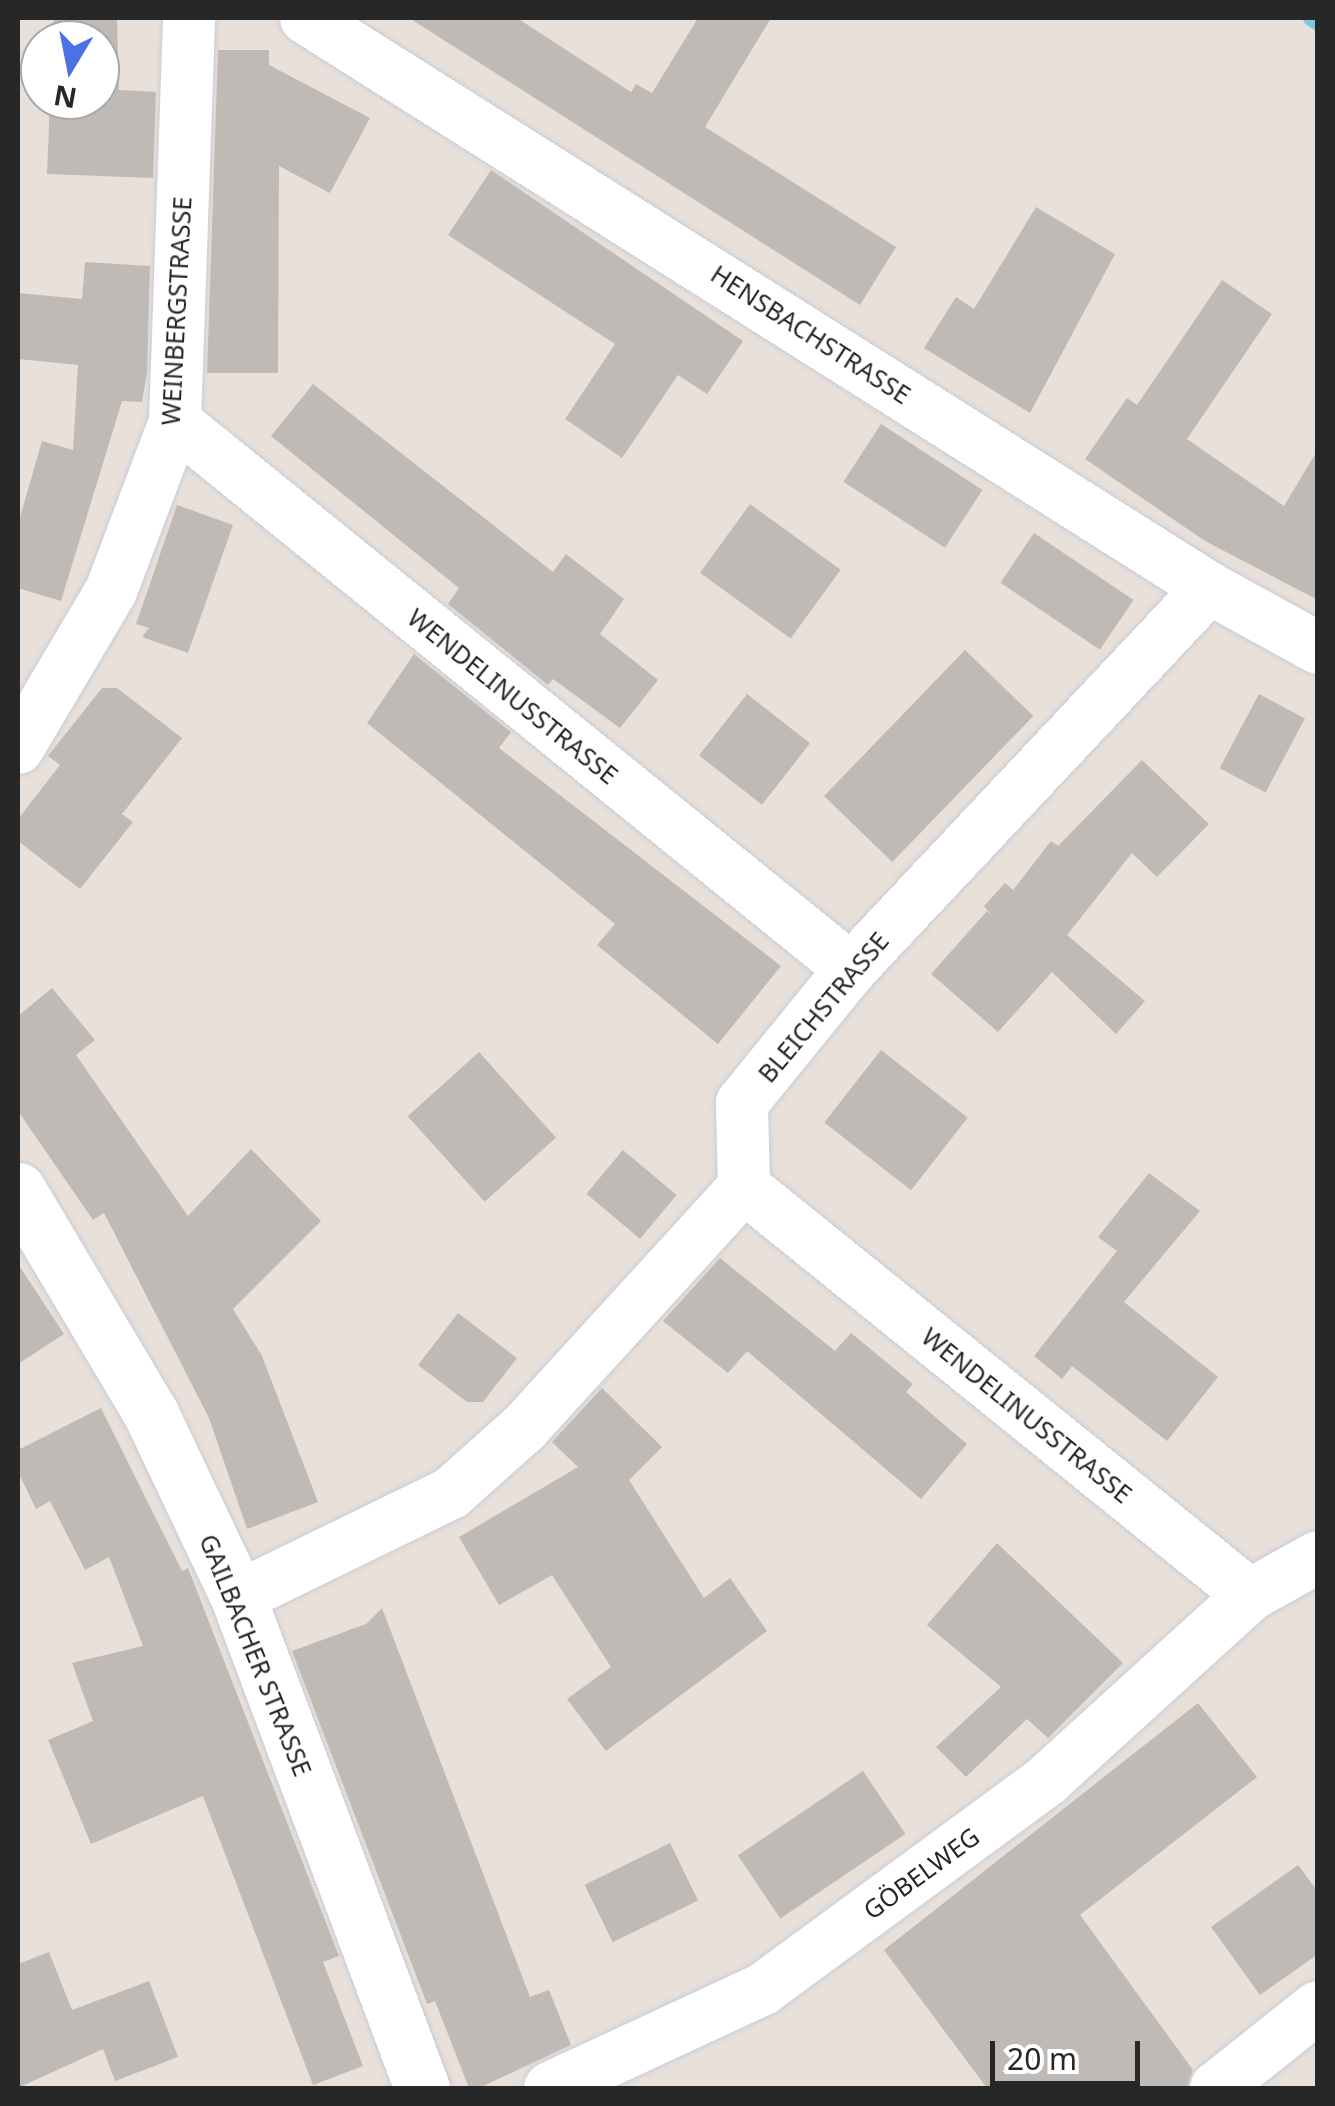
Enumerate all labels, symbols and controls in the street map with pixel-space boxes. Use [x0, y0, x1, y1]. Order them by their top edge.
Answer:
north arrow [20, 20, 120, 120]
text: N [51, 77, 80, 118]
street label: WEINBERGSTRASSE [155, 196, 197, 426]
street label: HENSBACHSTRASSE [706, 258, 916, 410]
street label: WENDELINUSSTRASSE [402, 602, 624, 790]
street label: BLEICHSTRASSE [752, 926, 894, 1088]
street label: WENDELINUSSTRASSE [916, 1321, 1138, 1509]
street label: GAILBACHER STRASSE [194, 1530, 318, 1780]
street label: GÖBELWEG [857, 1821, 985, 1925]
scale bar [995, 2021, 1145, 2083]
text: 20 m [1007, 2038, 1077, 2079]

